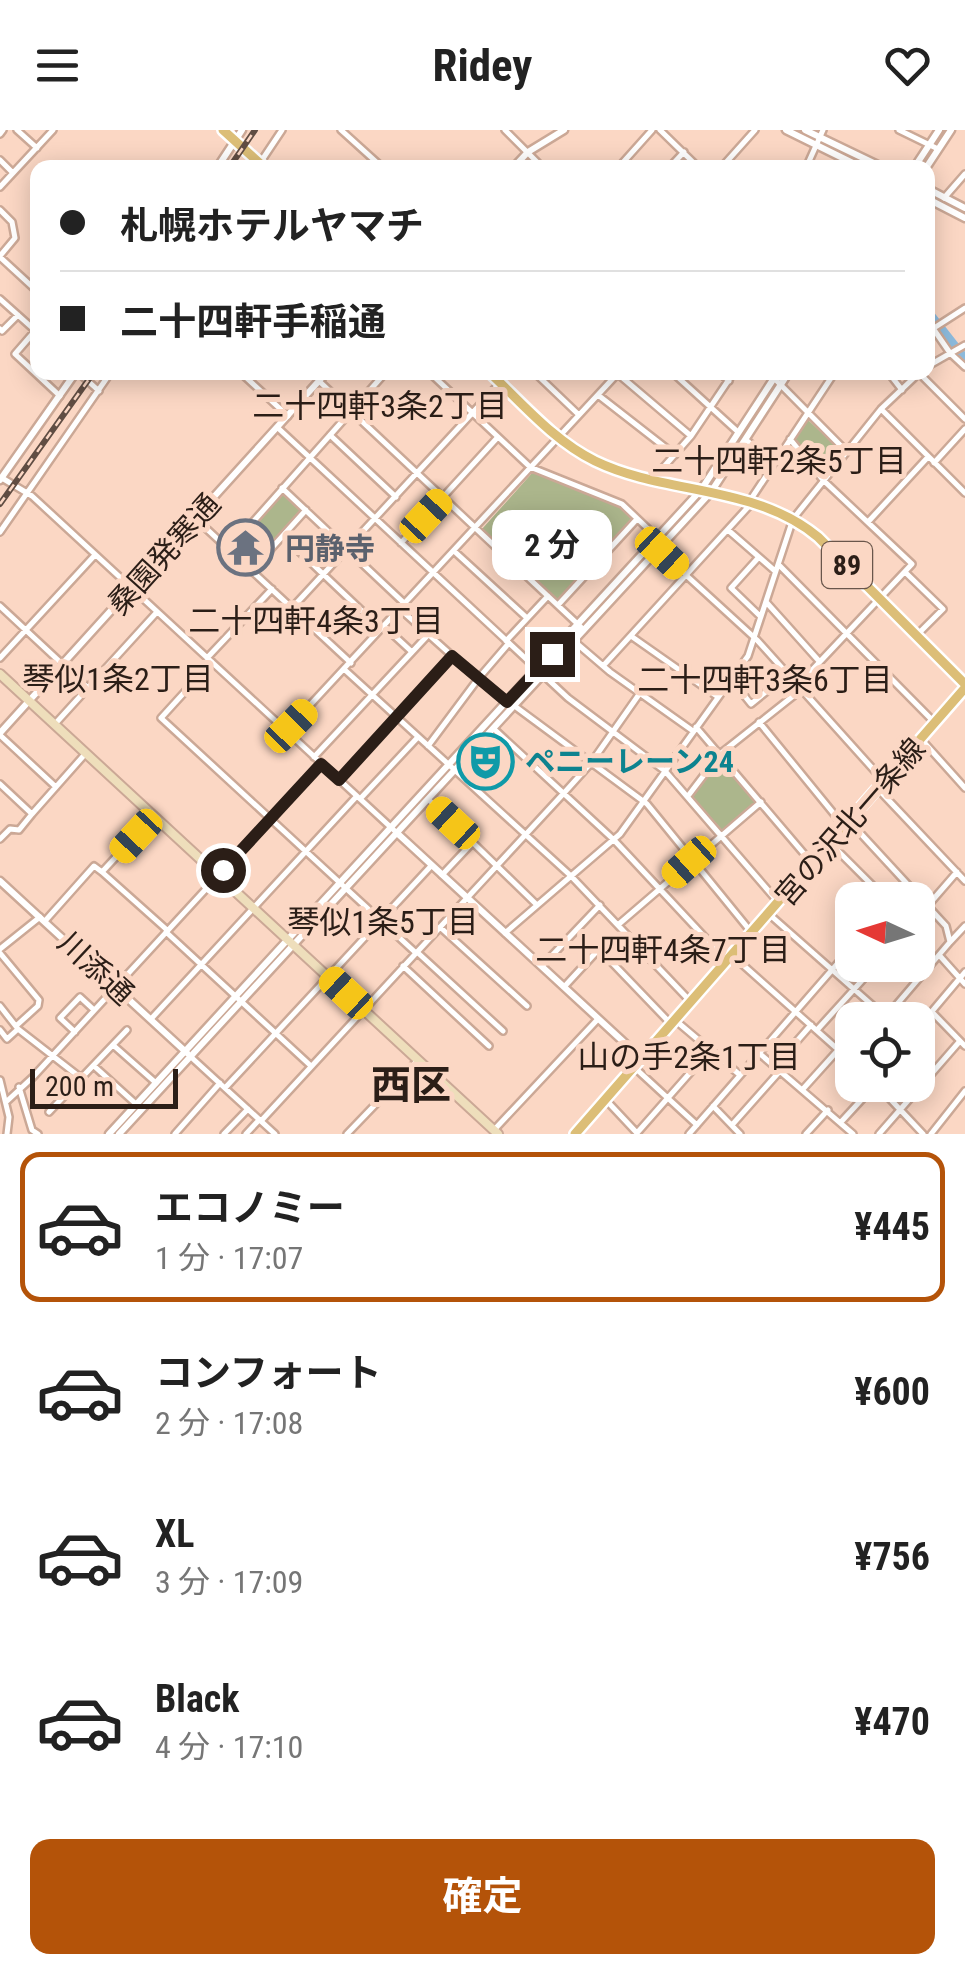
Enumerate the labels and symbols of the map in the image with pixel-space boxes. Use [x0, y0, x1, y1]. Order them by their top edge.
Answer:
district label: 二十四軒3条2丁目 [252, 387, 508, 425]
district label: 二十四軒2条5丁目 [651, 442, 907, 480]
car [395, 484, 457, 548]
street label: 桑園発寒通 [101, 487, 227, 621]
callout: 2 分 [492, 509, 612, 579]
temple icon: 円静寺 [216, 518, 276, 578]
car [630, 522, 694, 584]
place label: 円静寺 [285, 531, 375, 566]
road number: 89 [822, 542, 872, 588]
district label: 二十四軒4条3丁目 [188, 602, 444, 640]
route end [530, 632, 575, 677]
district label: 琴似1条2丁目 [22, 660, 214, 698]
district label: 二十四軒3条6丁目 [637, 661, 893, 699]
car [259, 694, 323, 758]
theatre icon: ペニーレーン24 [456, 731, 516, 791]
street label: 宮の沢北一条線 [768, 731, 932, 913]
place label: ペニーレーン24 [525, 744, 734, 779]
car [421, 792, 485, 854]
car [105, 804, 167, 868]
car [657, 831, 721, 893]
route start [201, 848, 246, 893]
north arrow [835, 882, 935, 982]
district label: 琴似1条5丁目 [287, 903, 479, 941]
street label: 川添通 [51, 925, 141, 1011]
district label: 二十四軒4条7丁目 [535, 931, 791, 969]
car [314, 962, 378, 1024]
district label: 山の手2条1丁目 [577, 1038, 801, 1076]
district label: 西区 [371, 1062, 451, 1109]
scale bar [30, 1064, 178, 1108]

